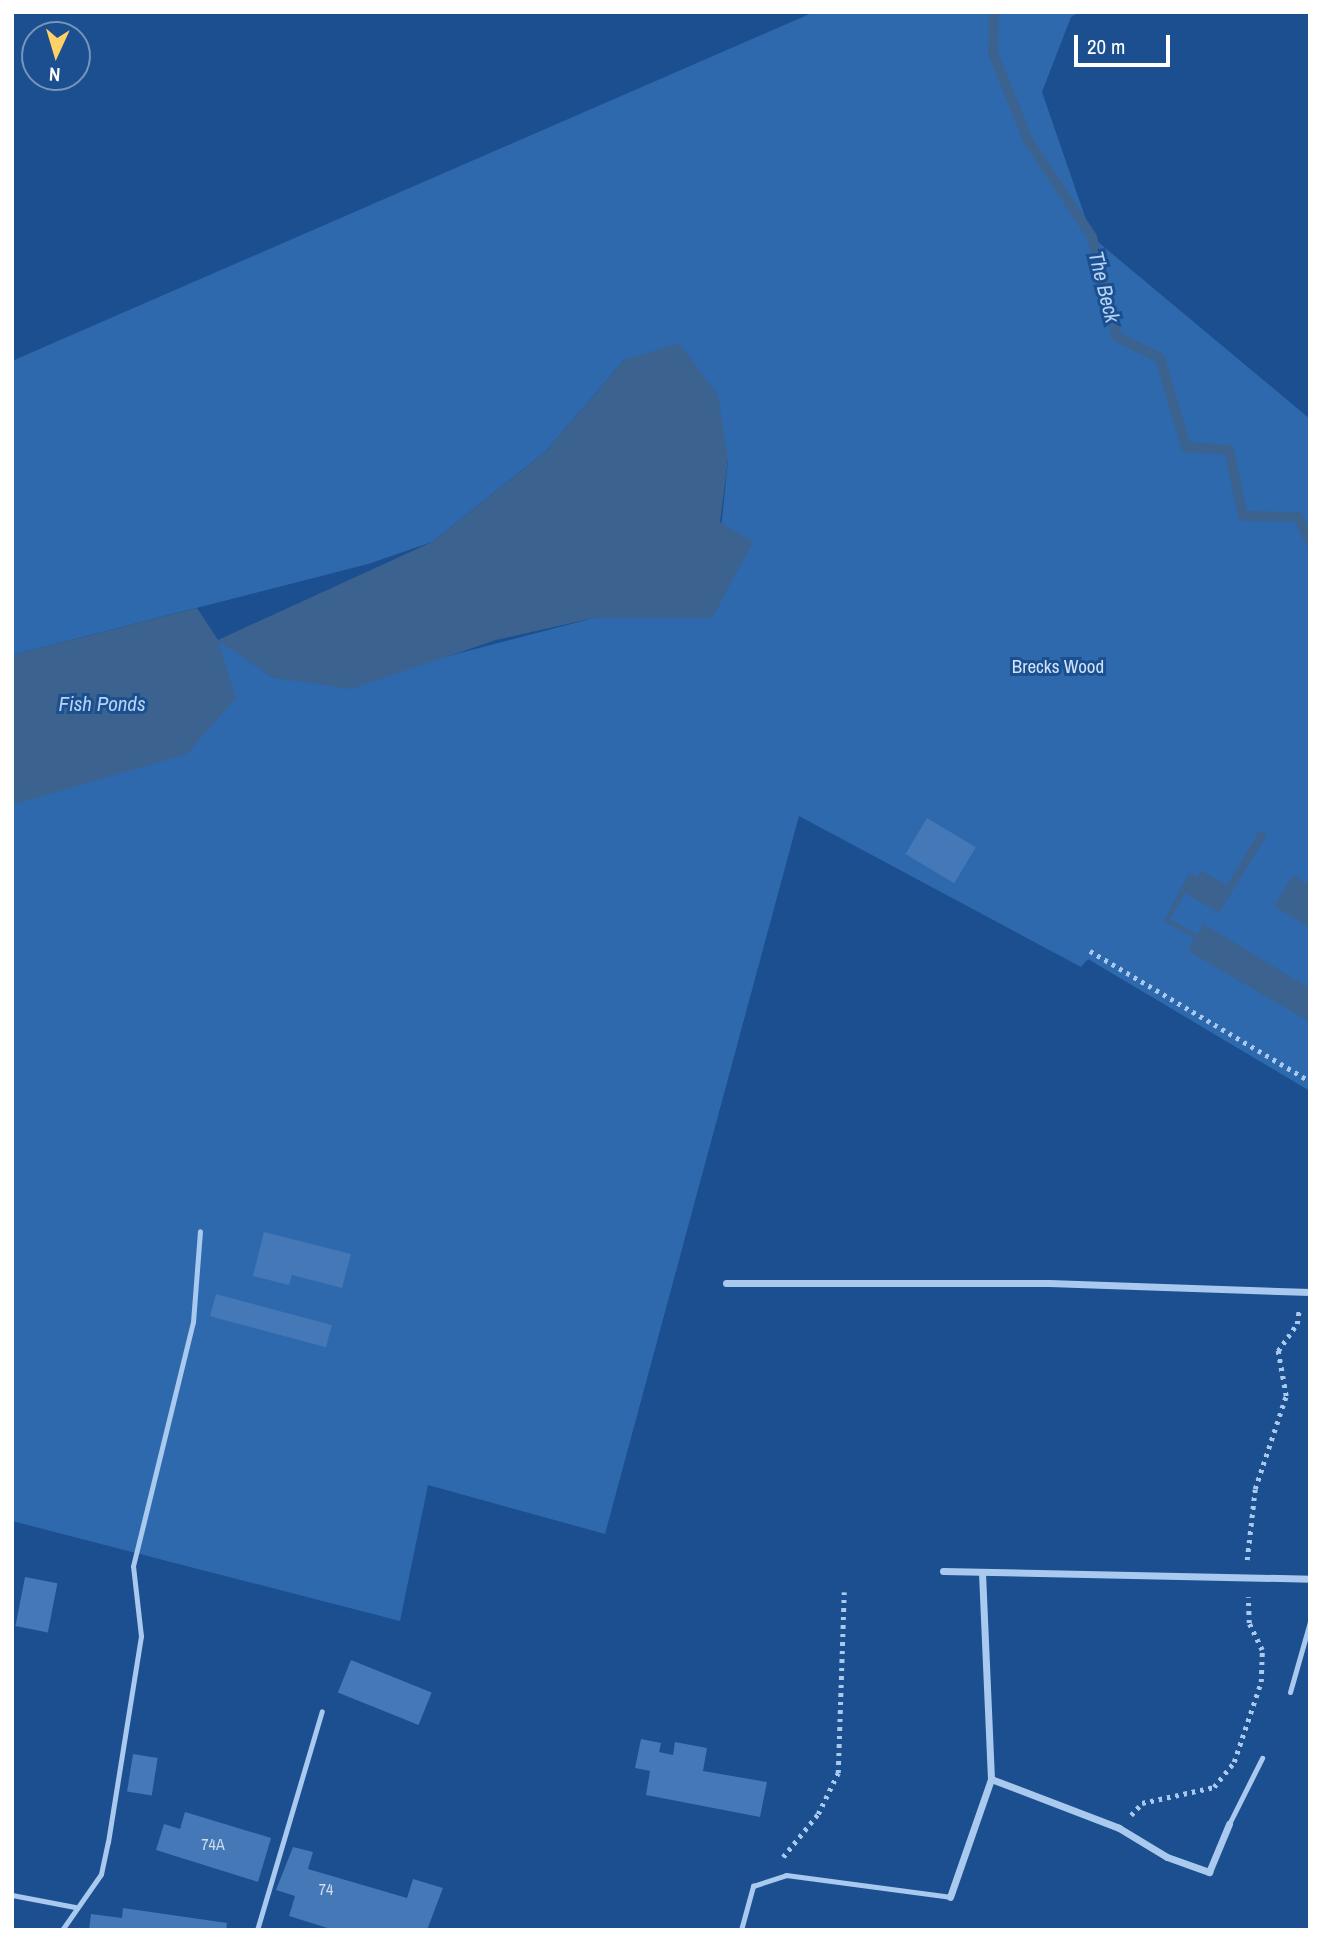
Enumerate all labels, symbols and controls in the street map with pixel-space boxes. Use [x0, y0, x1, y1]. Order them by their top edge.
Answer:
north arrow [21, 21, 91, 91]
scale bar [1077, 21, 1173, 65]
text: 20 m [1087, 32, 1125, 61]
text: N [48, 62, 61, 88]
water label: The Beck [1083, 249, 1125, 325]
park label: Brecks Wood [1012, 656, 1104, 678]
water label: Fish Ponds [58, 691, 146, 717]
house number: 74A [201, 1834, 225, 1854]
house number: 74 [319, 1879, 333, 1899]

